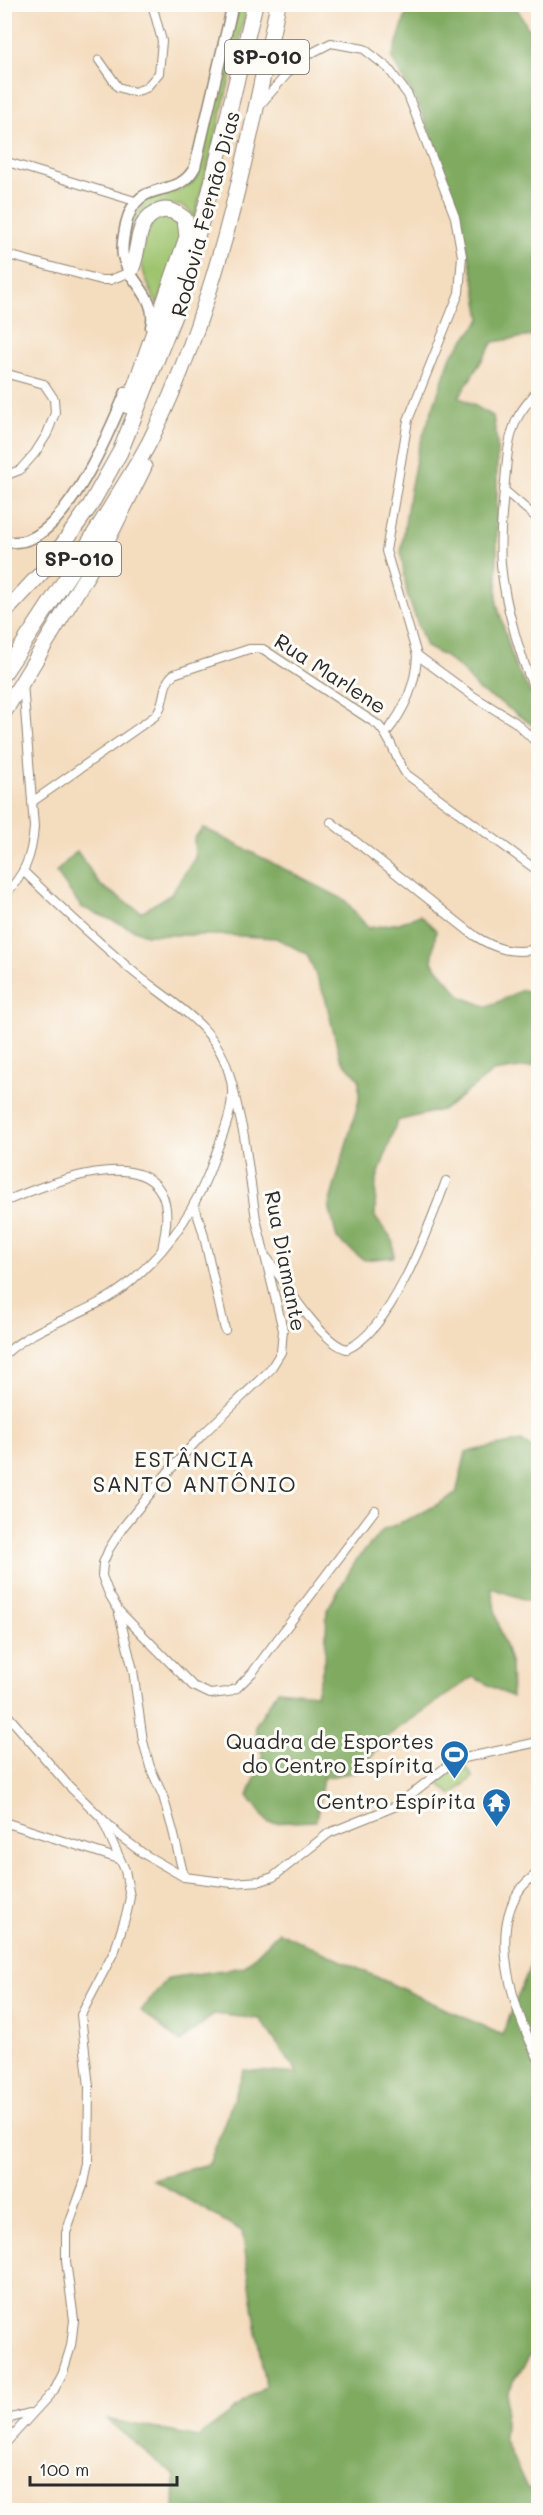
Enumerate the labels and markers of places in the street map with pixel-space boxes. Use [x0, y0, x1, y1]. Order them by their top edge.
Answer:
place label: Quadra de Esportes do Centro Espírita [226, 1727, 434, 1778]
sports icon: Quadra de Esportes do Centro Espírita [439, 1738, 471, 1780]
temple icon: Centro Espírita [481, 1786, 513, 1828]
place label: Centro Espírita [316, 1787, 476, 1814]

